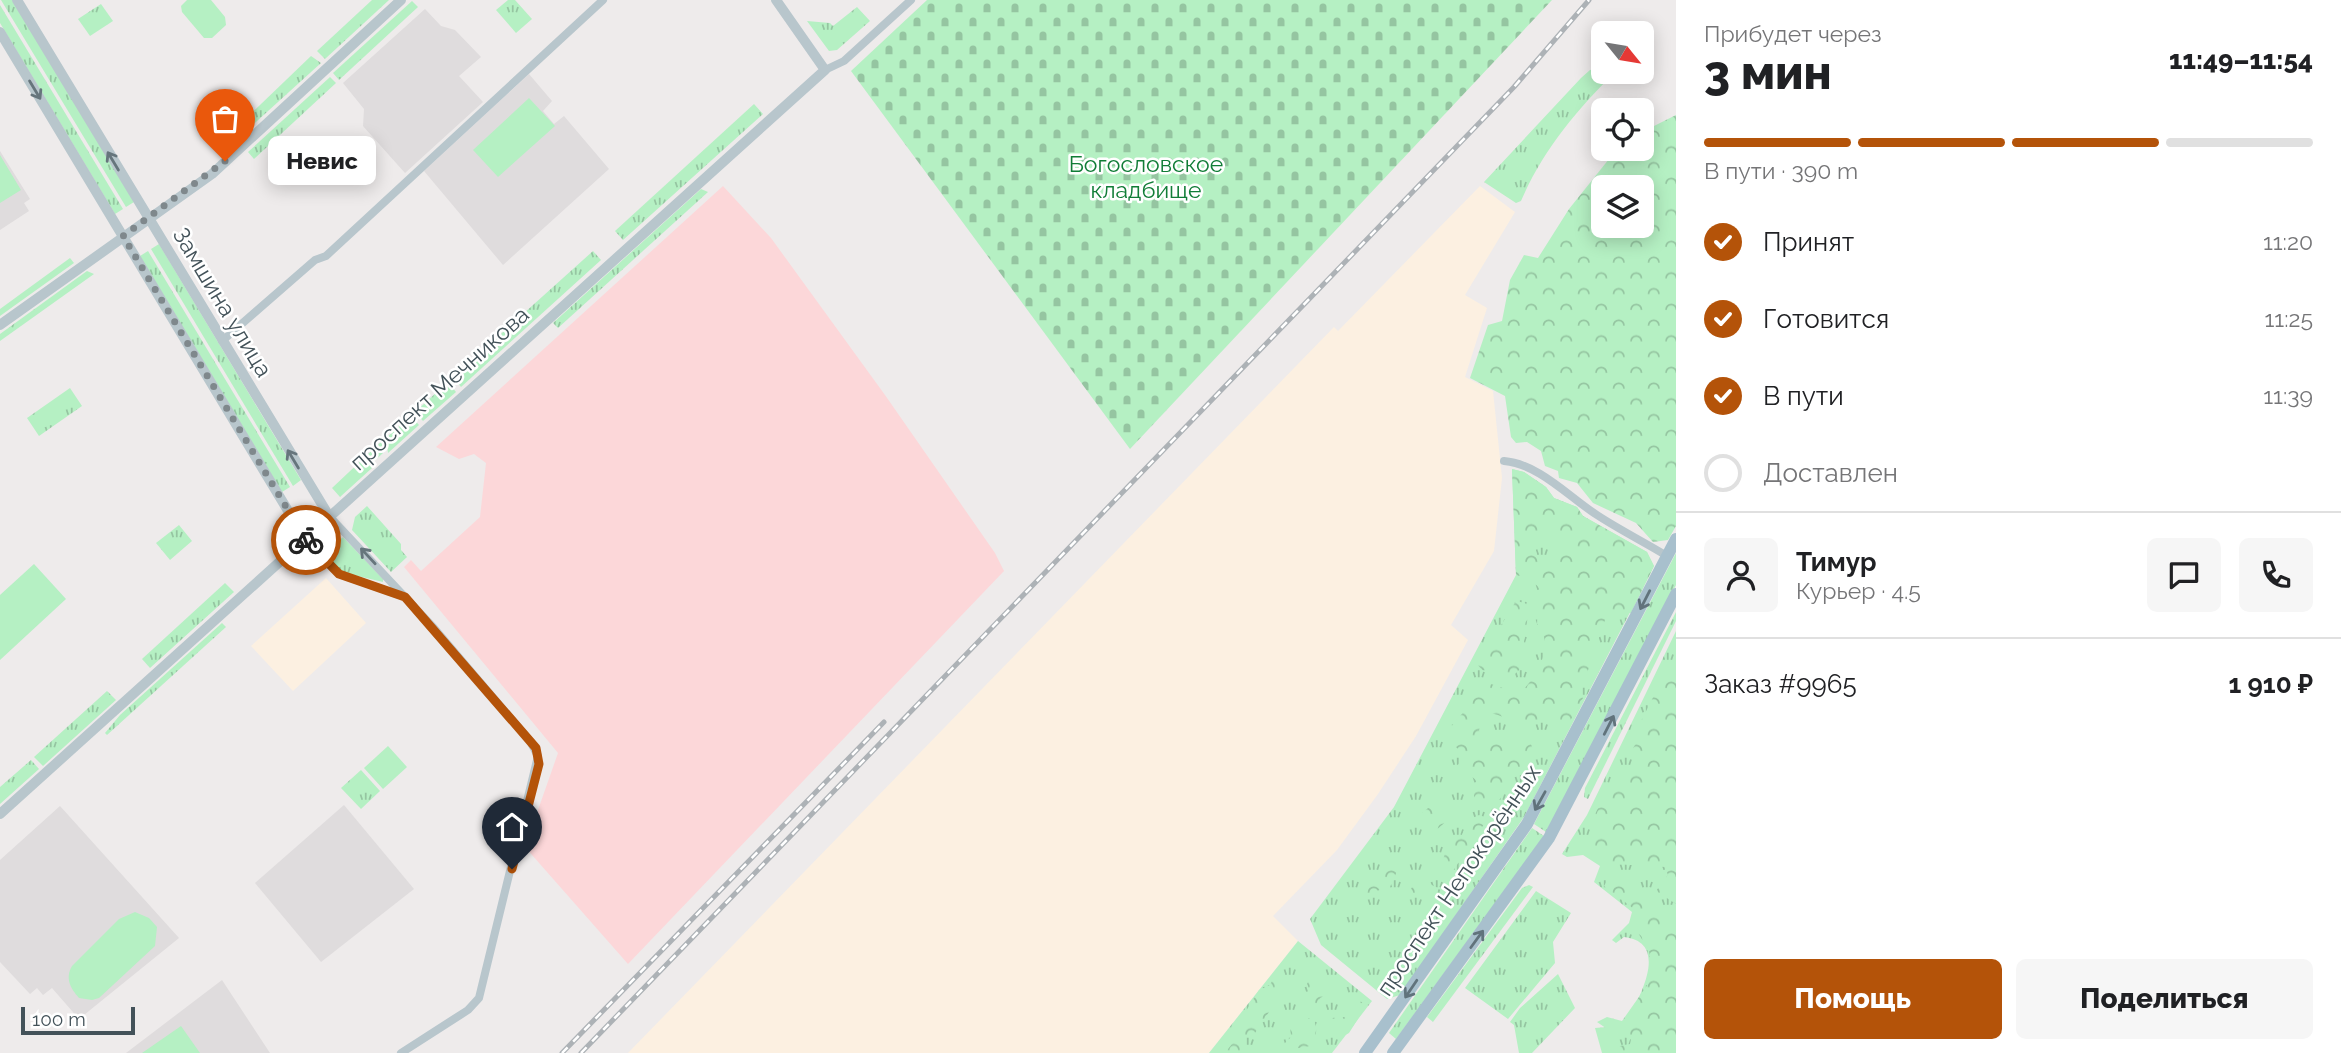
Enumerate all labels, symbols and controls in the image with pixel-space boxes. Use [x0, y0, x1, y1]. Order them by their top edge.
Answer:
text: Прибудет через [1704, 20, 1882, 47]
north arrow [1591, 21, 1654, 84]
map controls [1591, 21, 1654, 238]
text: 11:49–11:54 [2169, 45, 2313, 75]
text: 3 мин [1704, 46, 1832, 100]
one-way arrow [28, 80, 42, 100]
pin [195, 89, 255, 161]
button: locate [1591, 98, 1654, 161]
icon: bag [206, 100, 244, 138]
callout: Невис [267, 136, 376, 186]
text: Невис [286, 147, 358, 174]
park label: Богословское кладбище [1069, 150, 1223, 203]
one-way arrow [106, 151, 120, 171]
text: В пути · 390 m [1704, 157, 1858, 184]
button: layers [1591, 175, 1654, 238]
street label: Замшина улица [168, 222, 278, 382]
icon: check [1704, 223, 1742, 261]
text: Принят [1763, 227, 1854, 257]
text: 11:20 [2263, 228, 2313, 255]
icon: check [1704, 300, 1742, 338]
street label: проспект Мечникова [344, 301, 534, 475]
text: Готовится [1763, 304, 1889, 334]
text: 11:25 [2264, 305, 2313, 332]
icon: check [1704, 377, 1742, 415]
text: В пути [1763, 381, 1844, 411]
text: 11:39 [2263, 382, 2313, 409]
one-way arrow [286, 449, 300, 469]
text: Доставлен [1763, 458, 1898, 488]
courier [271, 505, 341, 575]
icon: bike [287, 521, 325, 559]
button: person [1704, 538, 1778, 612]
button: chat [2147, 538, 2221, 612]
button: phone [2239, 538, 2313, 612]
one-way arrow [360, 547, 376, 565]
text: Тимур [1796, 547, 1876, 577]
text: Курьер · 4.5 [1796, 577, 1921, 604]
one-way arrow [1637, 589, 1651, 610]
text: Заказ #9965 [1704, 669, 1857, 699]
text: 1 910 ₽ [2228, 669, 2313, 699]
one-way arrow [1603, 715, 1617, 735]
street label: проспект Непокорённых [1371, 759, 1546, 1001]
one-way arrow [1532, 791, 1546, 811]
pin [482, 797, 542, 869]
icon: home [493, 808, 531, 846]
one-way arrow [1470, 930, 1485, 949]
button: Помощь [1704, 959, 2002, 1039]
button: Поделиться [2016, 959, 2313, 1039]
one-way arrow [1404, 979, 1419, 998]
scale bar [21, 1004, 135, 1036]
text: 100 m [32, 1008, 86, 1030]

